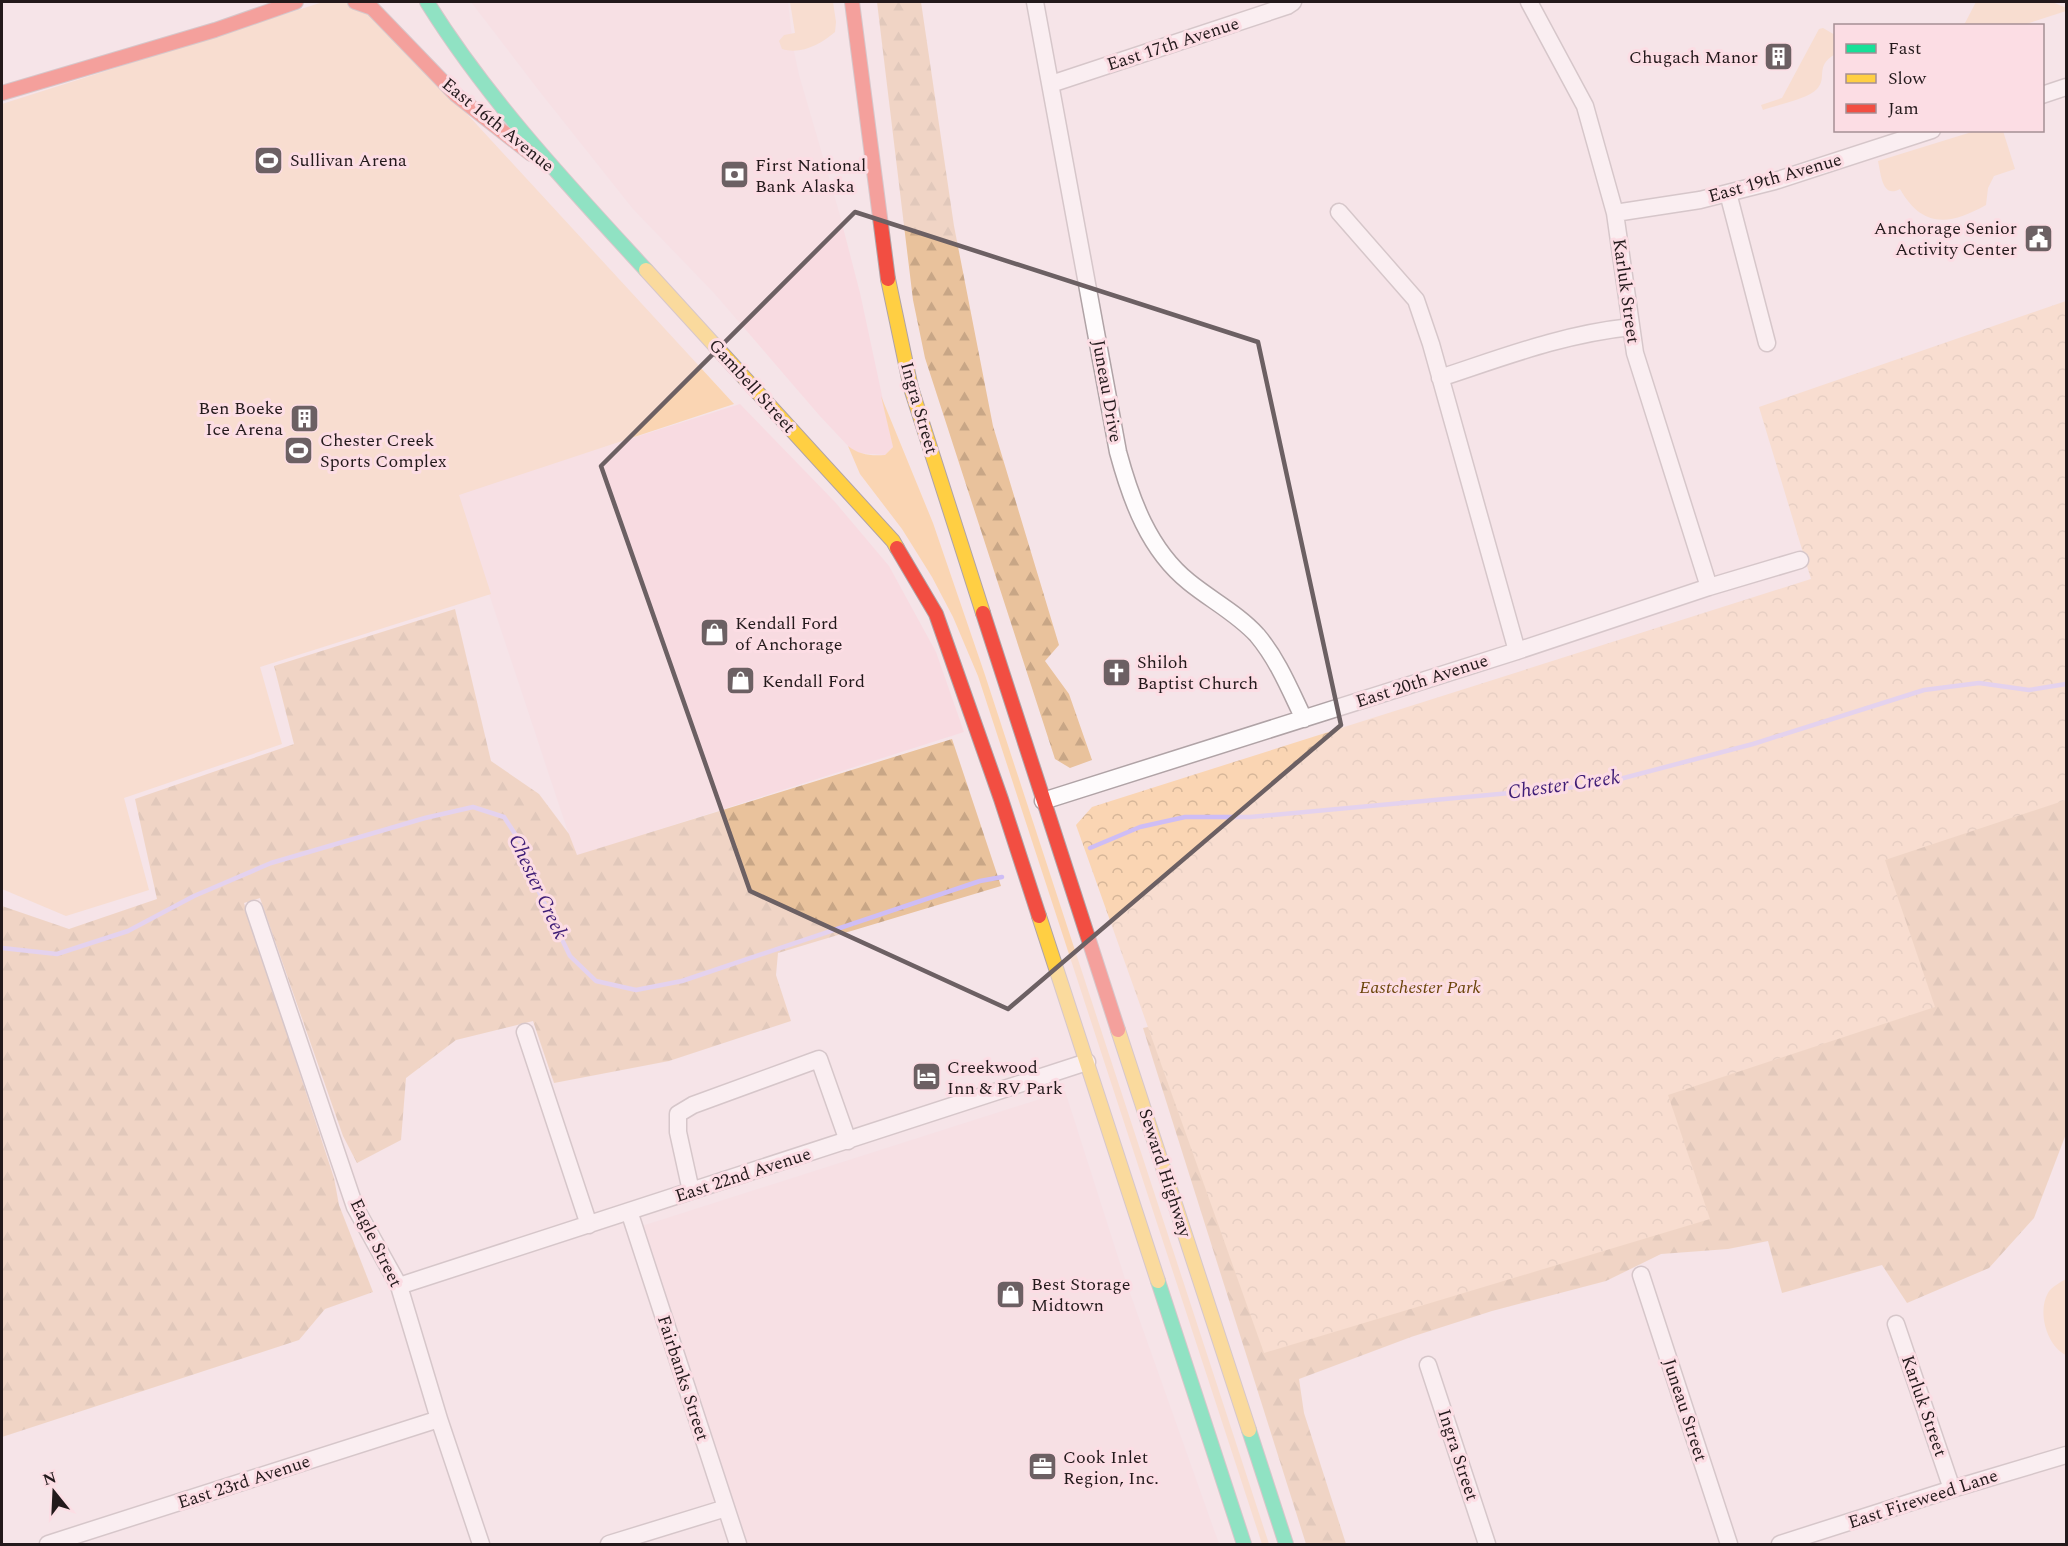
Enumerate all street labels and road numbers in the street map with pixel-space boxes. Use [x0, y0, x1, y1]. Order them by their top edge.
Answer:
street label: East 17th Avenue [1103, 10, 1243, 78]
street label: East 16th Avenue [436, 71, 560, 179]
street label: East 19th Avenue [1705, 146, 1845, 210]
street label: Karluk Street [1605, 237, 1647, 345]
street label: Gambell Street [702, 333, 802, 439]
street label: Juneau Drive [1085, 338, 1129, 444]
street label: Ingra Street [893, 359, 945, 457]
street label: East 20th Avenue [1352, 647, 1492, 715]
street label: Seward Highway [1131, 1105, 1199, 1242]
street label: East 22nd Avenue [672, 1140, 814, 1210]
street label: Eagle Street [343, 1194, 409, 1292]
street label: Fairbanks Street [650, 1312, 716, 1444]
street label: Karluk Street [1894, 1352, 1954, 1460]
street label: Juneau Street [1656, 1355, 1714, 1465]
street label: Ingra Street [1430, 1406, 1486, 1504]
street label: East 23rd Avenue [174, 1448, 314, 1516]
street label: East Fireweed Lane [1845, 1462, 2001, 1536]

